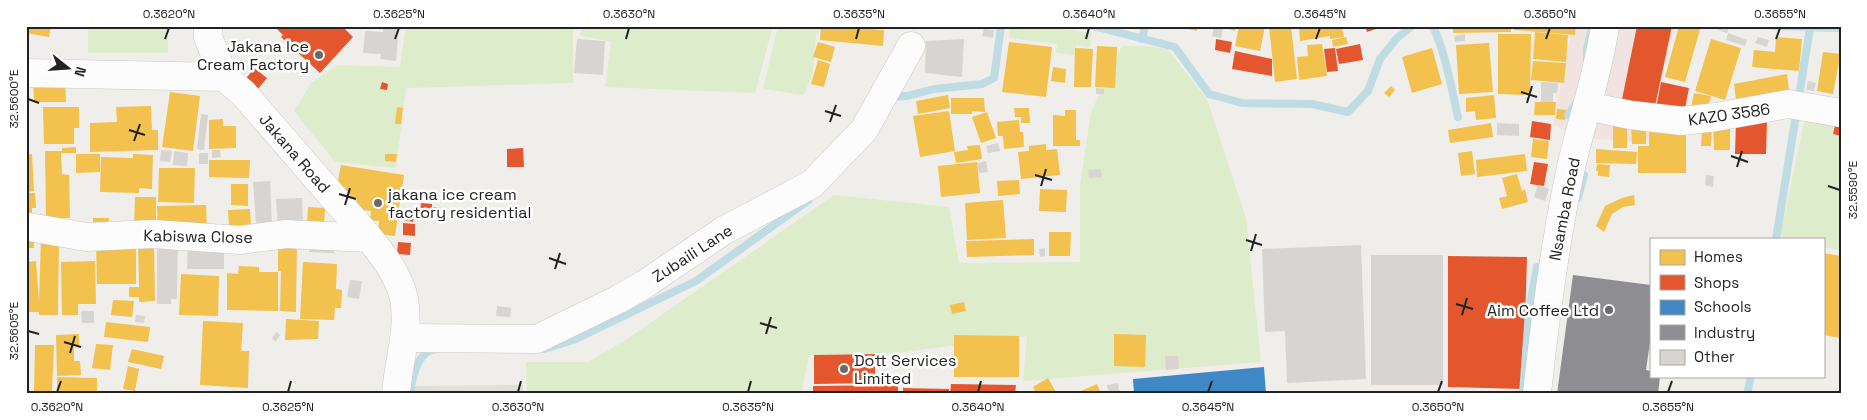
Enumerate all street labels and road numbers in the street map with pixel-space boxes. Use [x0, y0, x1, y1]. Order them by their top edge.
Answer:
street label: KAZO 3586 [1687, 98, 1771, 131]
street label: Jakana Road [254, 109, 335, 197]
street label: Nsamba Road [1544, 156, 1585, 263]
street label: Zubaili Lane [648, 220, 736, 287]
street label: Kabiswa Close [143, 225, 253, 248]

